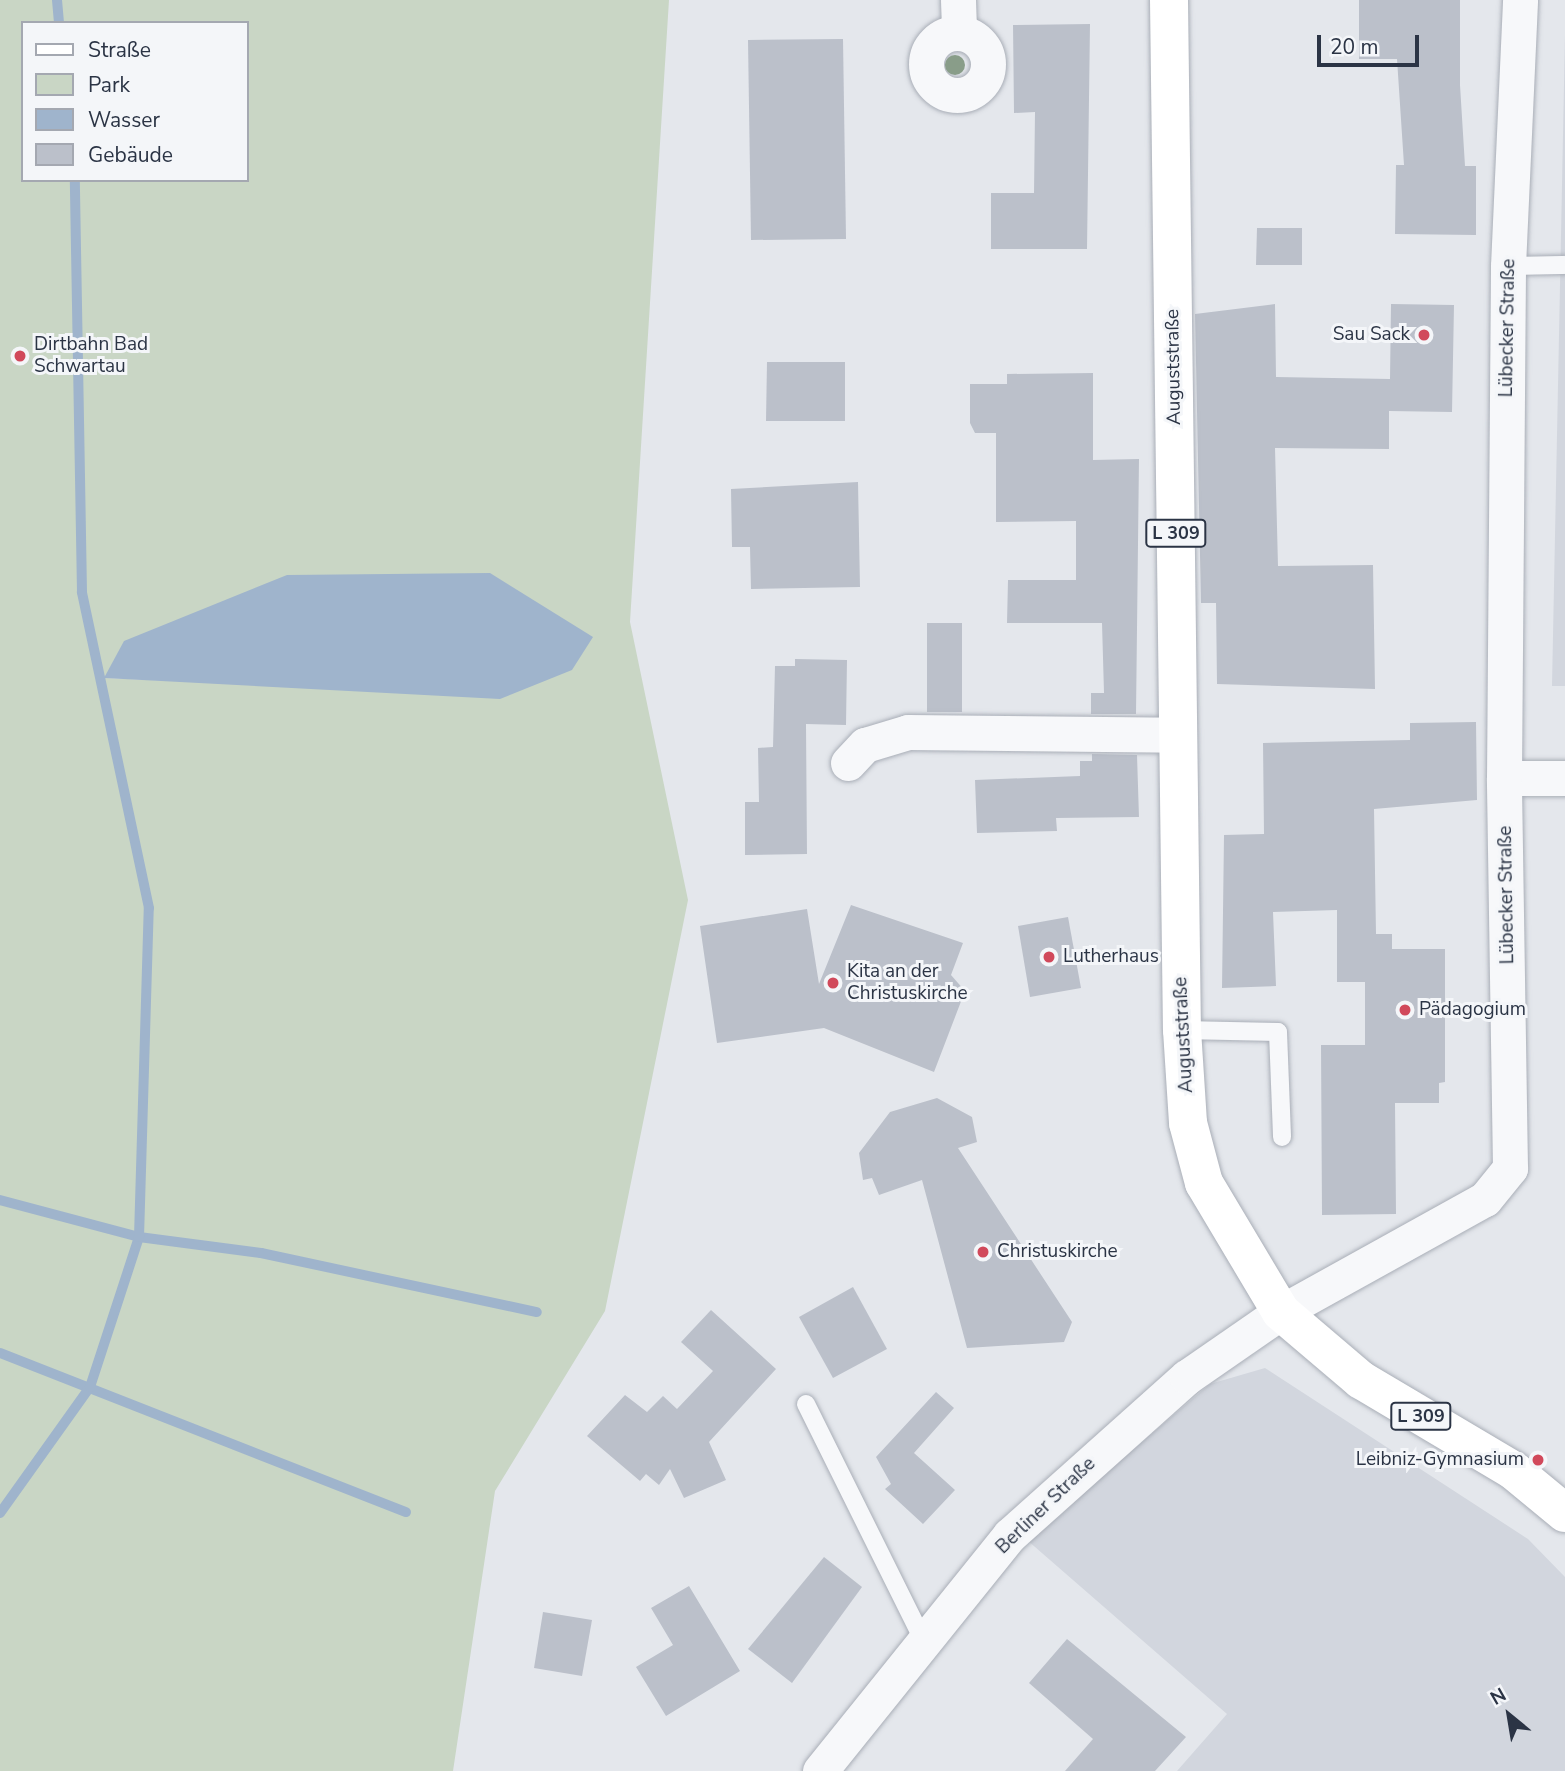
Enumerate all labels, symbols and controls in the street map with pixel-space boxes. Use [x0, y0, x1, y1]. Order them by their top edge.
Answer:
legend [21, 21, 248, 182]
scale bar [1320, 21, 1422, 65]
text: 20 m [1330, 33, 1379, 61]
text: Straße [88, 36, 151, 64]
text: Park [88, 71, 130, 99]
text: Wasser [88, 106, 160, 134]
text: Gebäude [88, 141, 173, 169]
street label: Lübecker Straße [1495, 258, 1521, 398]
street label: Auguststraße [1162, 309, 1186, 425]
place label: Sau Sack [1333, 324, 1410, 346]
marker: Sau Sack [1416, 327, 1432, 343]
place label: Dirtbahn Bad Schwartau [34, 334, 148, 378]
marker: Dirtbahn Bad Schwartau [12, 348, 28, 364]
road number: L 309 [1144, 518, 1208, 548]
street label: Lübecker Straße [1494, 825, 1520, 965]
place label: Lutherhaus [1063, 946, 1159, 968]
marker: Lutherhaus [1041, 949, 1057, 965]
place label: Kita an der Christuskirche [847, 961, 968, 1005]
marker: Kita an der Christuskirche [825, 975, 841, 991]
street label: Auguststraße [1170, 976, 1198, 1094]
place label: Pädagogium [1419, 999, 1526, 1021]
marker: Pädagogium [1397, 1002, 1413, 1018]
place label: Christuskirche [997, 1241, 1118, 1263]
marker: Christuskirche [975, 1244, 991, 1260]
road number: L 309 [1390, 1401, 1452, 1430]
place label: Leibniz-Gymnasium [1356, 1449, 1524, 1471]
marker: Leibniz-Gymnasium [1530, 1452, 1546, 1468]
street label: Berliner Straße [992, 1453, 1100, 1559]
north arrow [1474, 1680, 1544, 1750]
text: N [1486, 1682, 1511, 1712]

